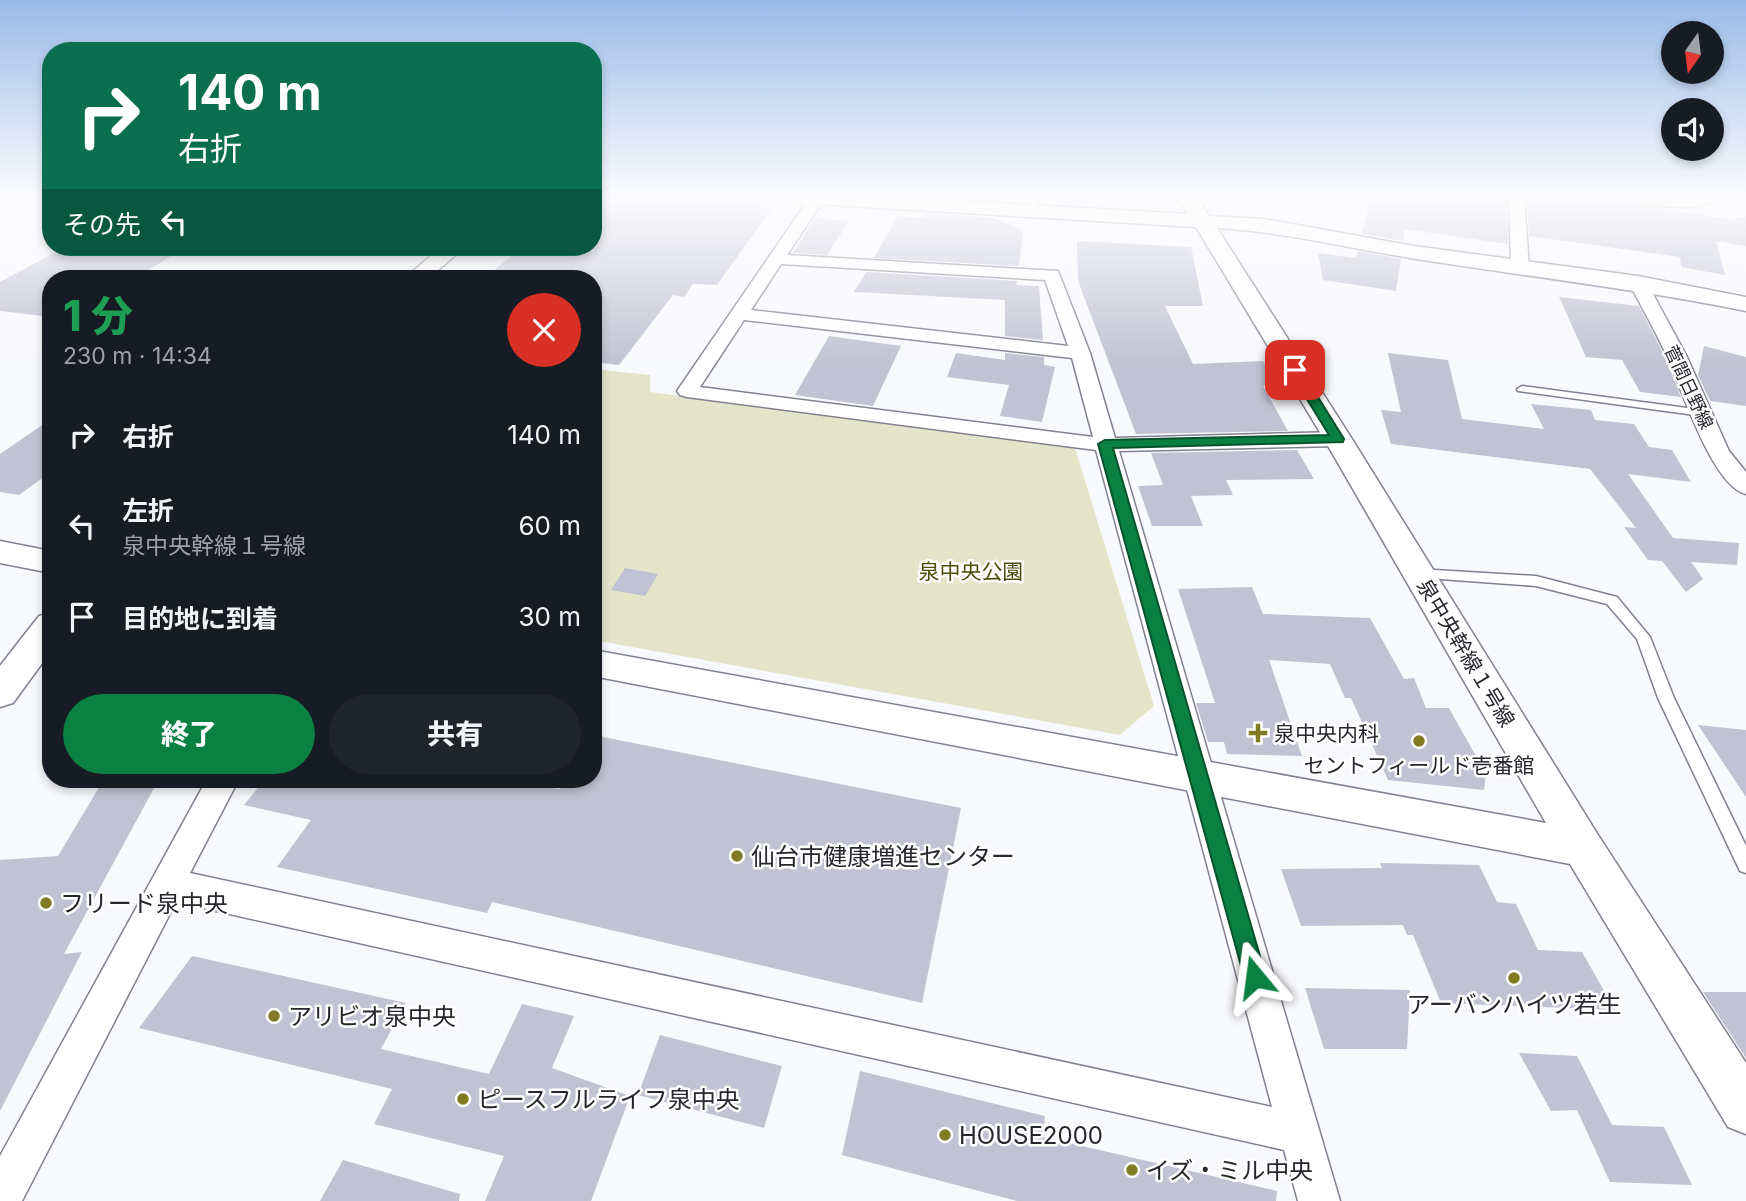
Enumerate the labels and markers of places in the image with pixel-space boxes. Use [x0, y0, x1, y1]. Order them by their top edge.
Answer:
pin [1265, 340, 1325, 400]
place label: 泉中央内科 [1274, 721, 1379, 746]
marker: 泉中央内科 [1248, 723, 1268, 743]
marker: セントフィールド壱番館 [1411, 733, 1427, 749]
place label: セントフィールド壱番館 [1304, 753, 1534, 778]
place label: 仙台市健康増進センター [751, 842, 1015, 871]
marker: 仙台市健康増進センター [729, 848, 745, 864]
place label: フリード泉中央 [60, 889, 228, 918]
marker: フリード泉中央 [38, 895, 54, 911]
marker: アーバンハイツ若生 [1506, 970, 1522, 986]
place label: アーバンハイツ若生 [1406, 990, 1622, 1019]
place label: アリビオ泉中央 [288, 1002, 456, 1031]
marker: アリビオ泉中央 [266, 1008, 282, 1024]
place label: ピースフルライフ泉中央 [477, 1085, 740, 1114]
marker: ピースフルライフ泉中央 [455, 1091, 471, 1107]
place label: HOUSE2000 [959, 1121, 1103, 1150]
marker: HOUSE2000 [937, 1127, 953, 1143]
place label: イズ・ミル中央 [1146, 1156, 1313, 1185]
marker: イズ・ミル中央 [1124, 1162, 1140, 1178]

